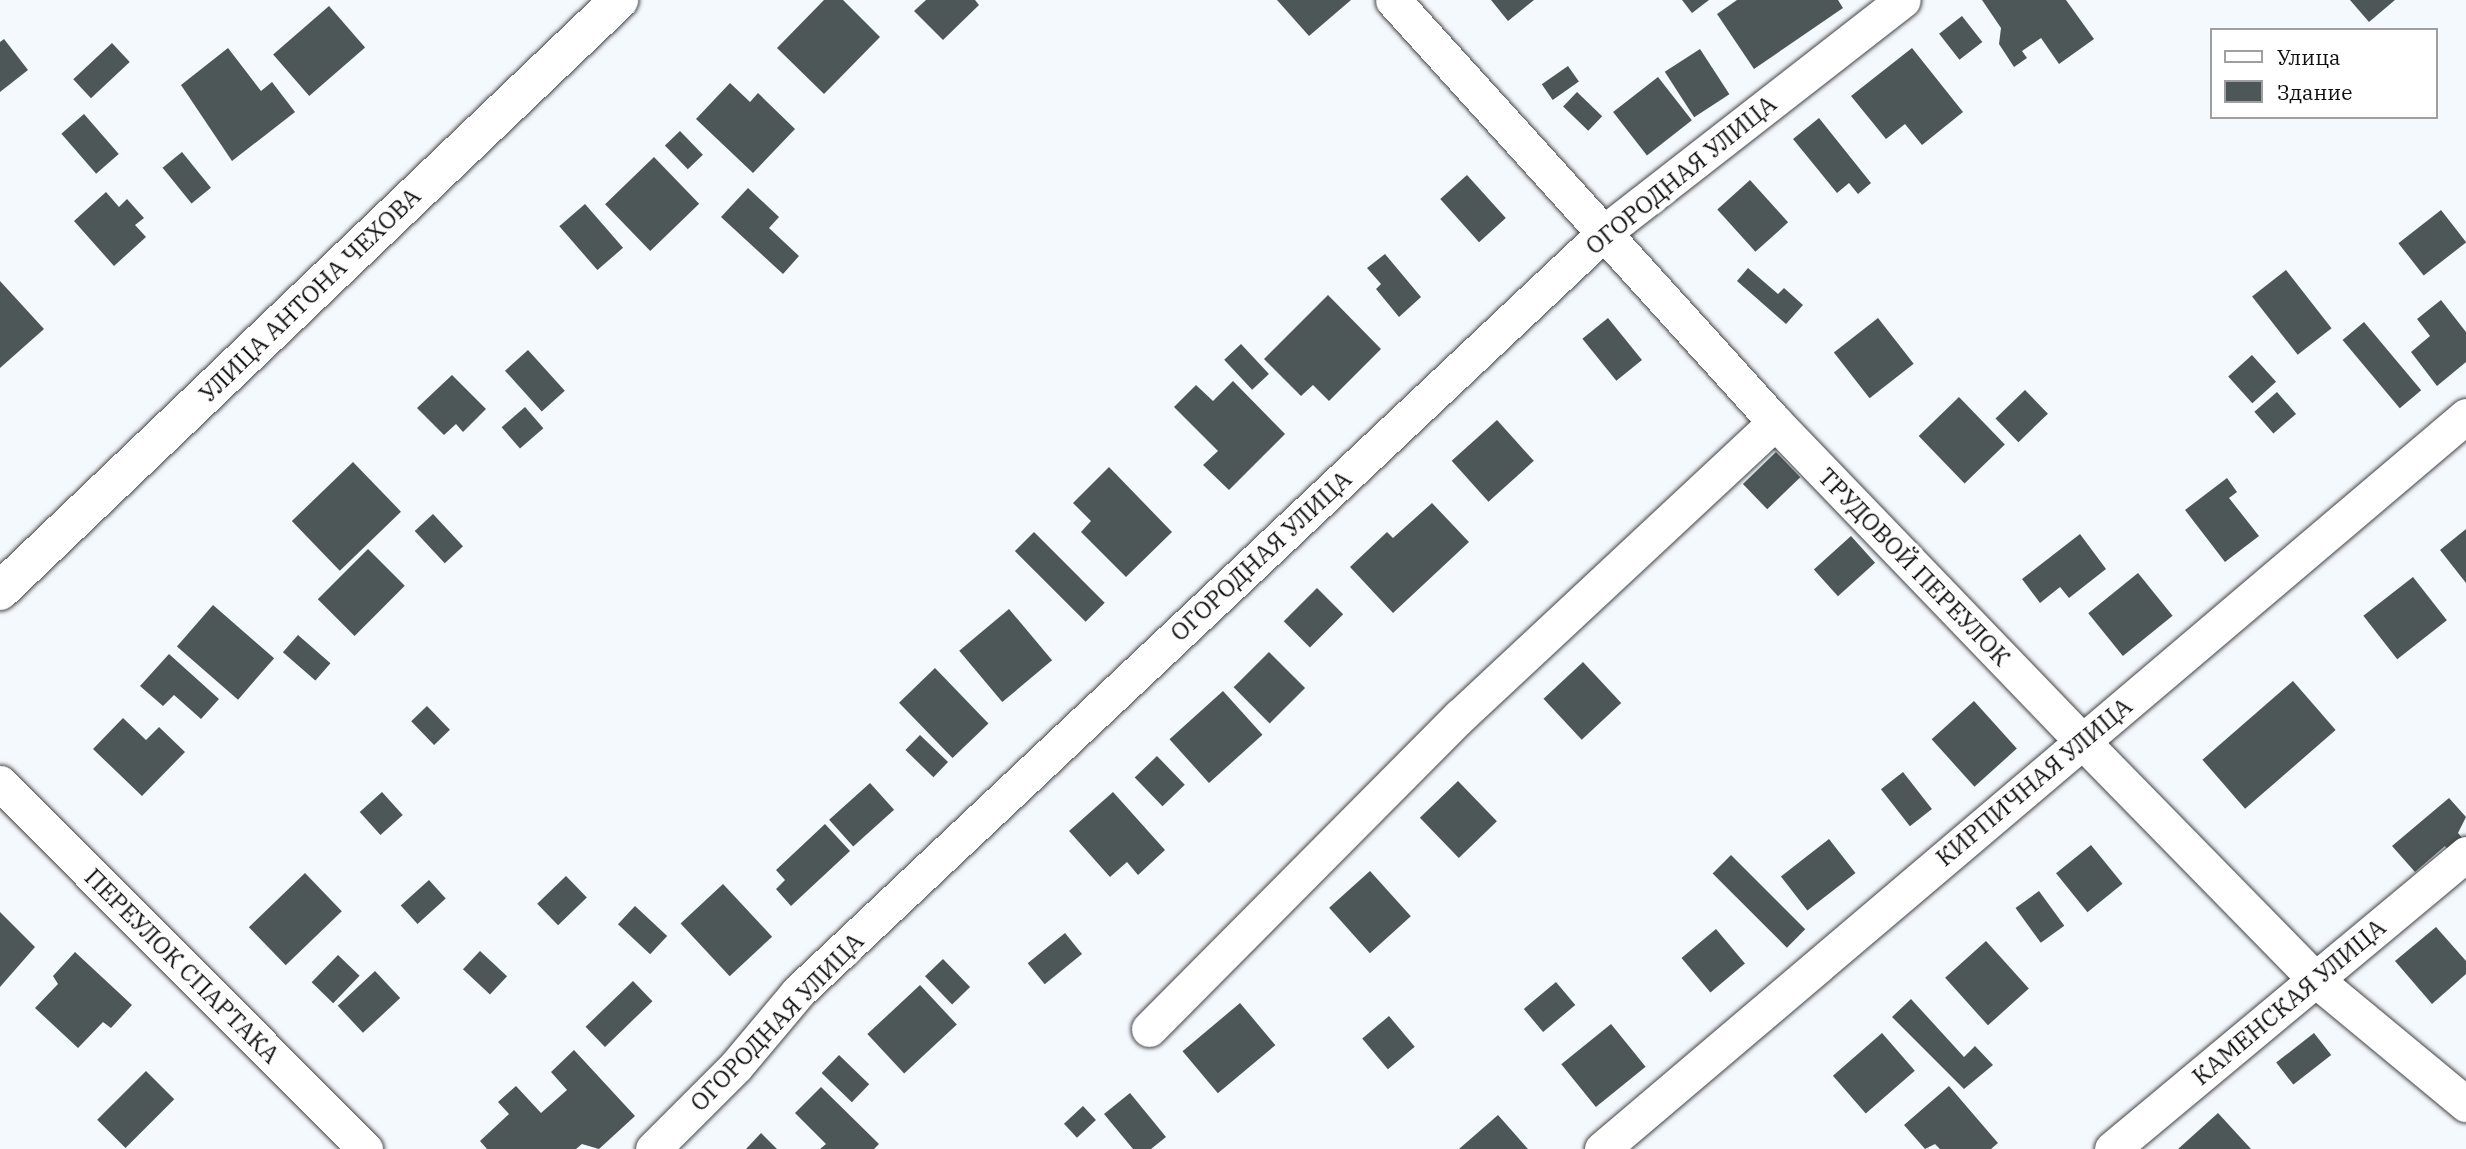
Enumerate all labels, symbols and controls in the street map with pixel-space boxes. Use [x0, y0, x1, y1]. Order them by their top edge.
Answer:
legend [2210, 28, 2438, 119]
text: Улица [2277, 43, 2341, 71]
text: Здание [2277, 78, 2352, 106]
street label: ОГОРОДНАЯ УЛИЦА [1580, 89, 1782, 261]
street label: УЛИЦА АНТОНА ЧЕХОВА [193, 182, 427, 408]
street label: ТРУДОВОЙ ПЕРЕУЛОК [1812, 462, 2016, 672]
street label: ОГОРОДНАЯ УЛИЦА [1165, 465, 1357, 647]
street label: КИРПИЧНАЯ УЛИЦА [1930, 692, 2138, 872]
street label: ПЕРЕУЛОК СПАРТАКА [79, 863, 285, 1069]
street label: КАМЕНСКАЯ УЛИЦА [2187, 913, 2391, 1091]
street label: ОГОРОДНАЯ УЛИЦА [684, 927, 870, 1117]

